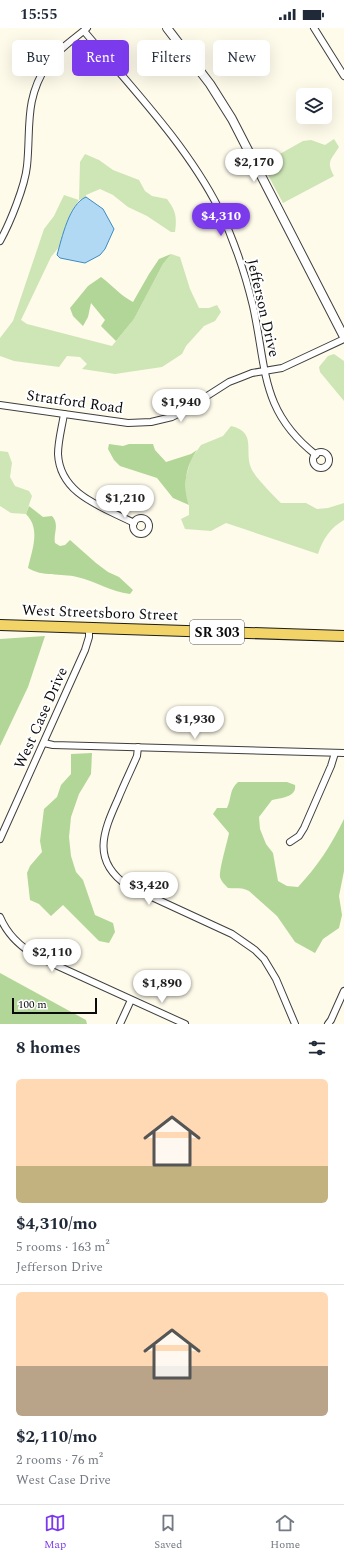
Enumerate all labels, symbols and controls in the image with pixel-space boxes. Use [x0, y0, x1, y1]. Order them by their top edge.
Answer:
text: 15:55 [20, 3, 58, 26]
chip: Buy [12, 40, 64, 76]
chip: Rent [72, 40, 129, 76]
chip: Filters [137, 40, 205, 76]
chip: New [213, 40, 270, 76]
map controls [296, 88, 332, 124]
button: layers [296, 88, 332, 124]
pin: $2,170 [221, 149, 287, 183]
text: $2,170 [234, 152, 274, 172]
pin: $4,310 [188, 203, 254, 237]
text: $4,310 [201, 206, 241, 226]
street label: Jefferson Drive [241, 257, 285, 359]
street label: Stratford Road [25, 384, 125, 420]
pin: $1,940 [148, 389, 214, 423]
text: $1,940 [161, 392, 201, 412]
pin: $1,210 [92, 485, 158, 519]
text: $1,210 [105, 488, 145, 508]
street label: West Streetsboro Street [21, 599, 179, 627]
road number: SR 303 [190, 620, 244, 644]
street label: West Case Drive [8, 663, 74, 773]
pin: $1,930 [162, 706, 228, 740]
text: $1,930 [175, 709, 215, 729]
pin: $3,420 [116, 872, 182, 906]
text: $3,420 [129, 875, 169, 895]
pin: $2,110 [19, 939, 85, 973]
text: $2,110 [32, 942, 72, 962]
pin: $1,890 [129, 970, 195, 1004]
text: $1,890 [142, 973, 182, 993]
scale bar [12, 996, 97, 1015]
text: 100 m [18, 996, 47, 1013]
text: 8 homes [16, 1035, 81, 1061]
icon: filters [306, 1037, 328, 1059]
icon: home [136, 1105, 208, 1177]
text: $4,310/mo [16, 1211, 97, 1237]
text: 5 rooms · 163 m² [16, 1237, 110, 1257]
text: Jefferson Drive [16, 1257, 103, 1277]
icon: home [136, 1318, 208, 1390]
text: $2,110/mo [16, 1424, 97, 1450]
text: 2 rooms · 76 m² [16, 1450, 103, 1470]
text: West Case Drive [16, 1470, 111, 1490]
tab: Map [44, 1512, 66, 1553]
tab: Saved [154, 1512, 182, 1553]
tab: Home [270, 1512, 300, 1553]

